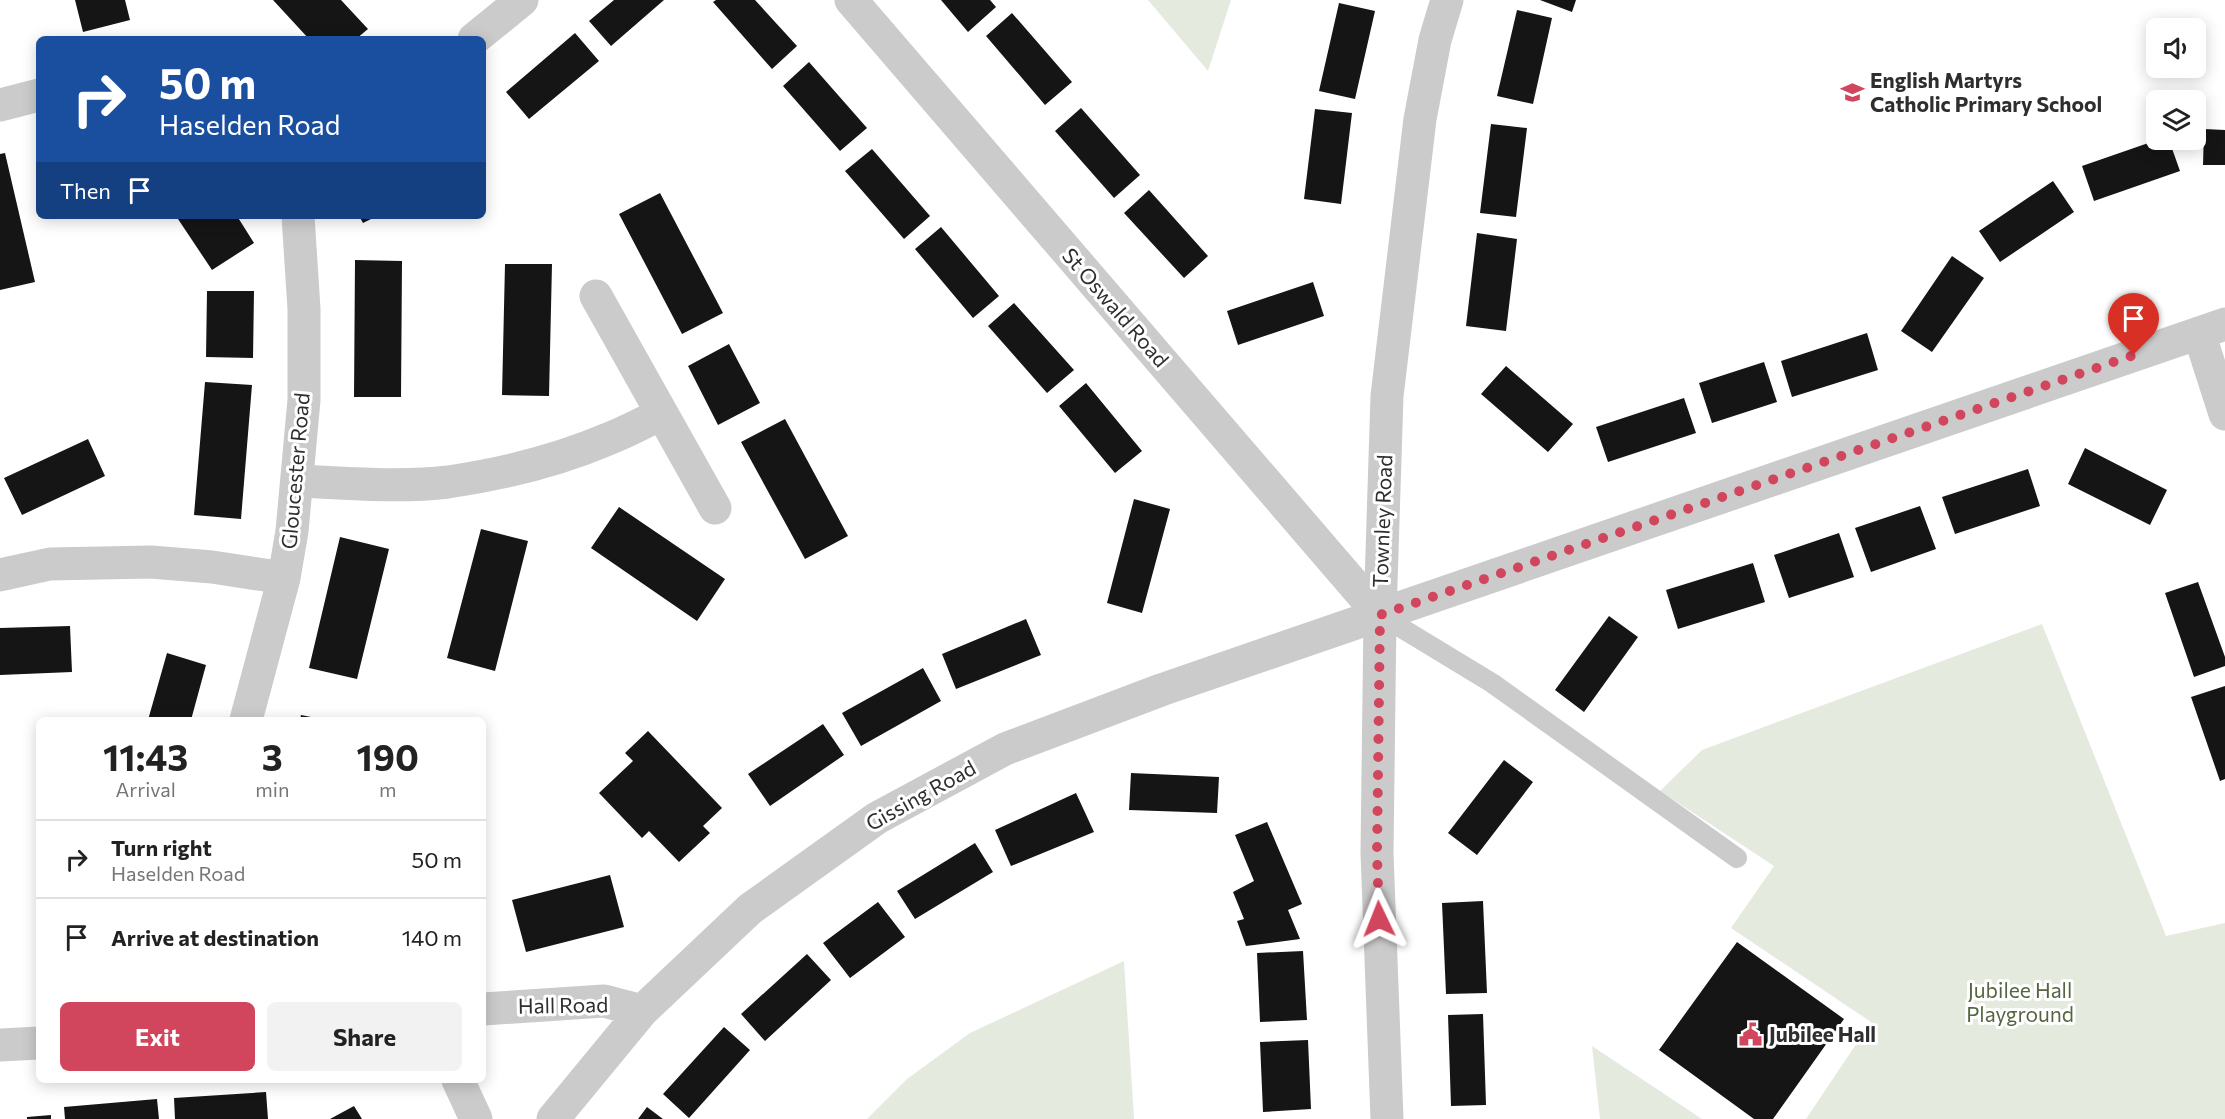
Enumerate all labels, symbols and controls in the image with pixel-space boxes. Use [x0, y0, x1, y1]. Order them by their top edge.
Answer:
map controls [2146, 18, 2206, 150]
button: sound [2146, 18, 2206, 78]
text: 50 m [159, 56, 256, 108]
icon: right [60, 60, 138, 138]
place label: English Martyrs Catholic Primary School [1870, 67, 2102, 116]
school or university icon: English Martyrs Catholic Primary School [1839, 80, 1865, 106]
button: layers [2146, 90, 2206, 150]
text: Haselden Road [159, 108, 340, 141]
icon: arrive [123, 174, 156, 207]
text: Then [60, 177, 111, 204]
street label: St Oswald Road [1058, 242, 1175, 372]
pin [2108, 293, 2159, 355]
icon: arrive [2117, 302, 2150, 335]
street label: Gloucester Road [275, 392, 314, 550]
street label: Townley Road [1367, 454, 1396, 588]
text: 11:43 [103, 734, 188, 778]
text: 3 [262, 734, 283, 778]
text: 190 [356, 734, 419, 778]
street label: Gissing Road [861, 754, 980, 835]
text: Arrival [115, 777, 176, 801]
text: min [255, 777, 289, 801]
text: m [379, 777, 396, 801]
text: Turn right [111, 834, 212, 861]
icon: right [60, 843, 93, 876]
text: 50 m [412, 846, 462, 873]
text: Haselden Road [111, 861, 245, 885]
position arrow [1347, 887, 1411, 951]
icon: arrive [60, 921, 93, 954]
text: Arrive at destination [111, 924, 319, 951]
text: 140 m [402, 924, 462, 951]
park label: Jubilee Hall Playground [1966, 977, 2074, 1026]
street label: Hall Road [518, 991, 608, 1018]
button: Exit [60, 1002, 255, 1071]
button: Share [267, 1002, 462, 1071]
place label: Jubilee Hall [1769, 1021, 1876, 1046]
public building icon: Jubilee Hall [1738, 1022, 1764, 1048]

